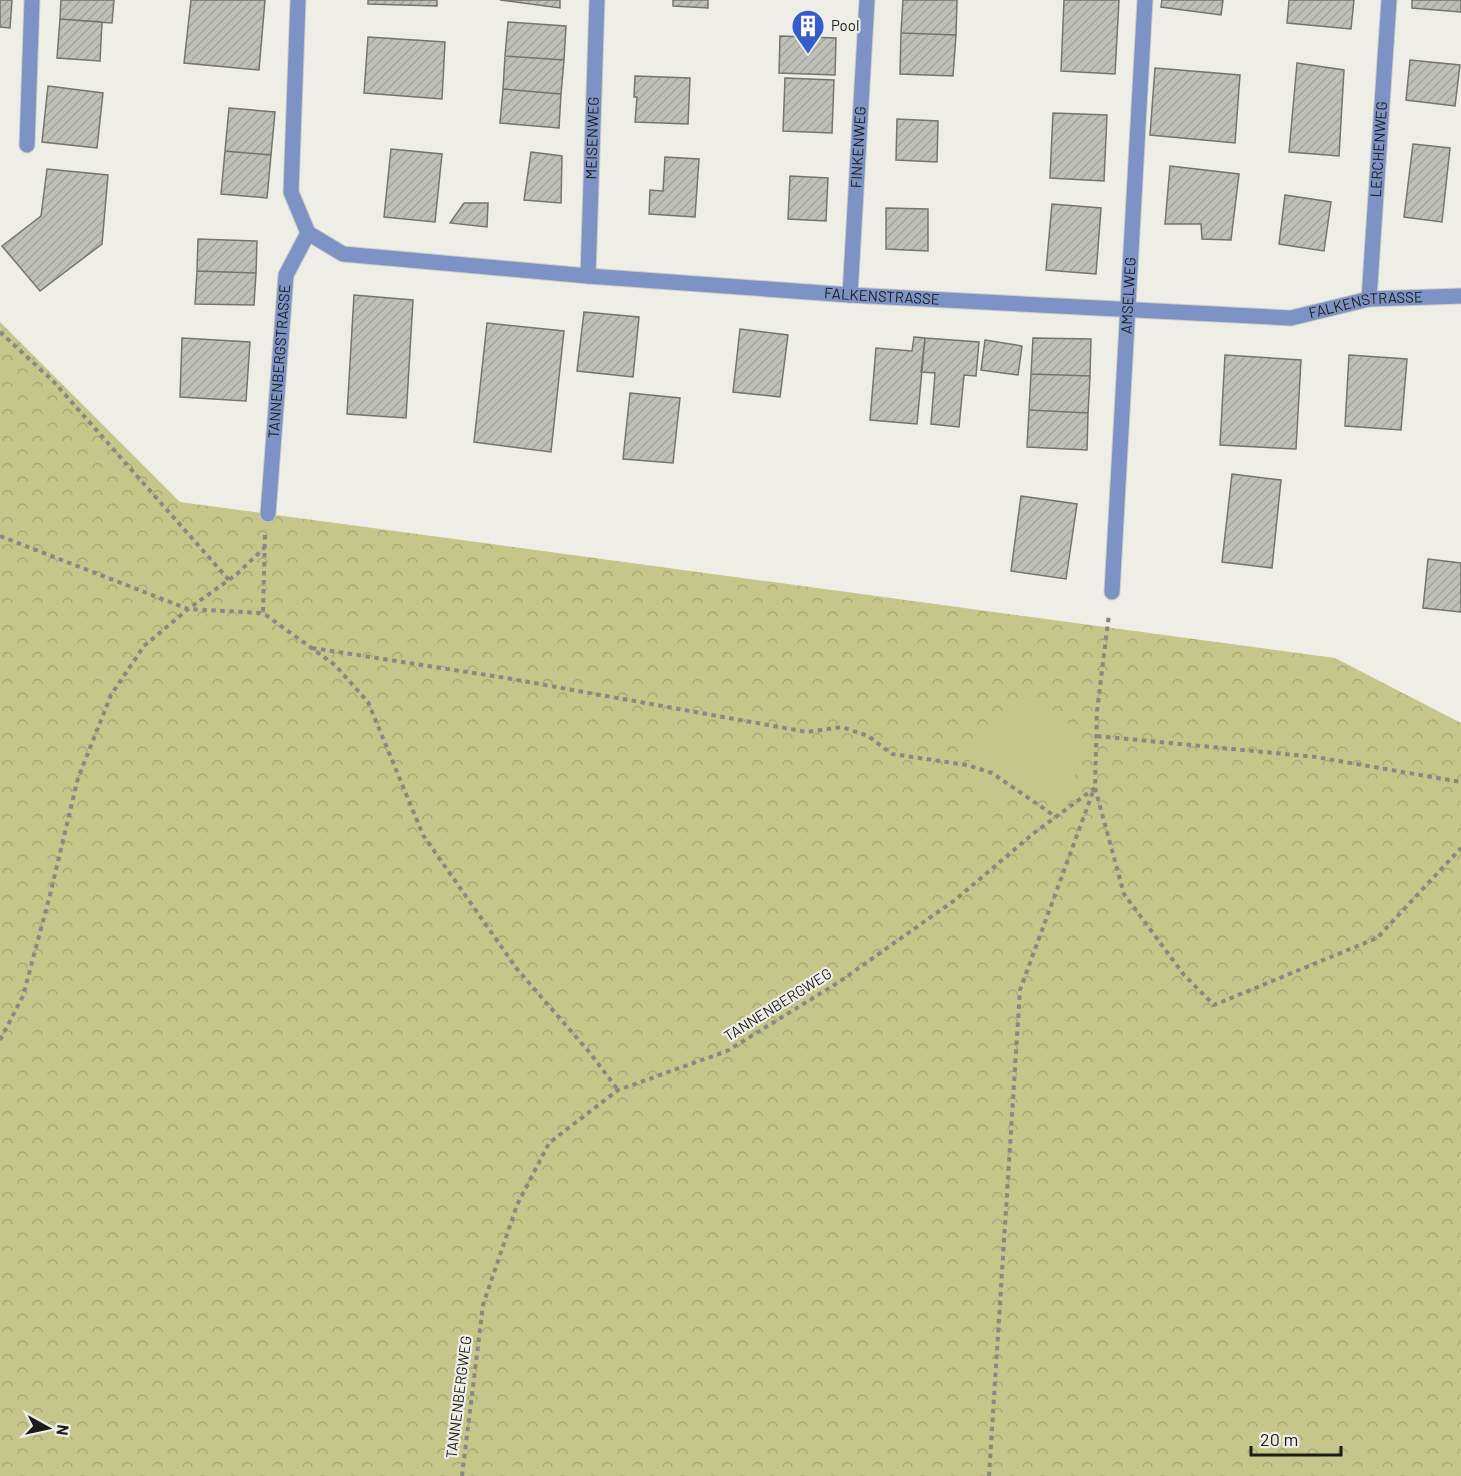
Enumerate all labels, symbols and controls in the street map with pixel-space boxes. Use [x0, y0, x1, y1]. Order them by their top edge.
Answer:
building icon: Pool [790, 8, 826, 55]
place label: Pool [831, 16, 859, 34]
street label: MEISENWEG [581, 96, 602, 180]
street label: LERCHENWEG [1366, 101, 1390, 198]
street label: FINKENWEG [846, 106, 869, 189]
street label: AMSELWEG [1116, 256, 1139, 334]
street label: FALKENSTRASSE [824, 283, 940, 308]
street label: TANNENBERGSTRASSE [264, 284, 293, 439]
street label: FALKENSTRASSE [1307, 287, 1423, 321]
street label: TANNENBERGWEG [720, 964, 835, 1045]
street label: TANNENBERGWEG [442, 1334, 474, 1459]
north arrow [18, 1398, 78, 1458]
scale bar [1251, 1419, 1341, 1457]
text: N [53, 1424, 73, 1437]
text: 20 m [1260, 1428, 1298, 1450]

